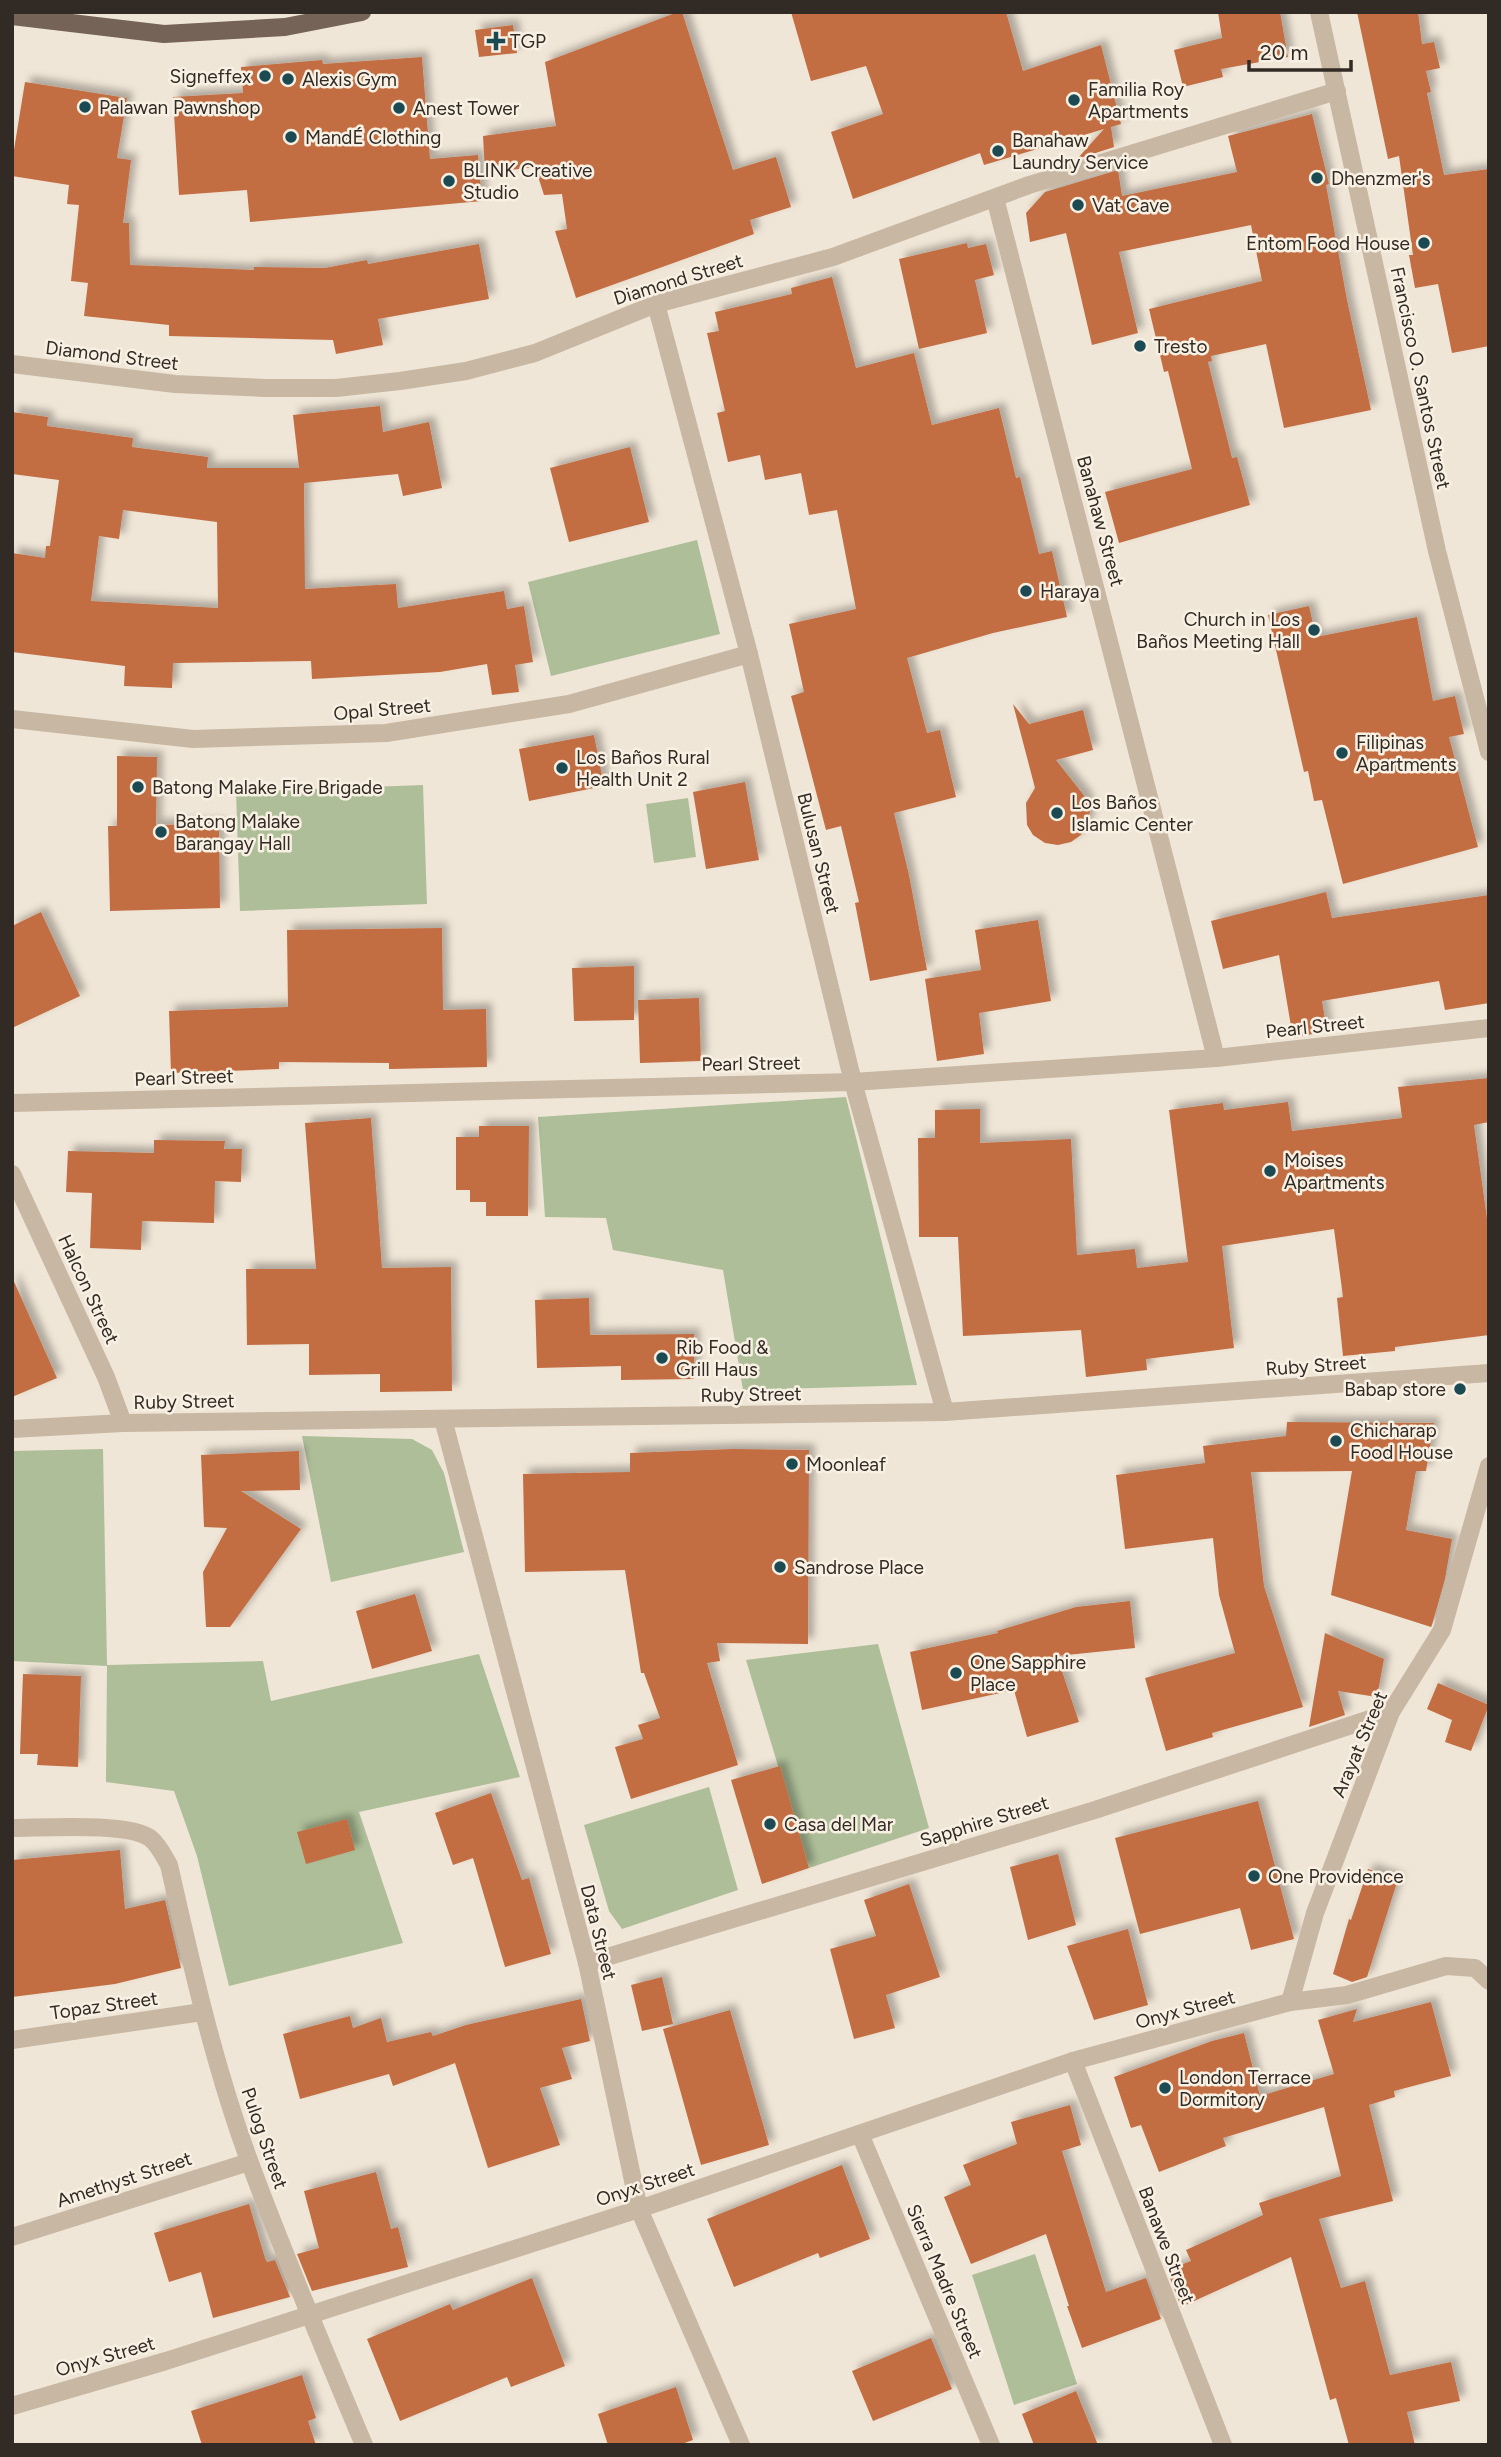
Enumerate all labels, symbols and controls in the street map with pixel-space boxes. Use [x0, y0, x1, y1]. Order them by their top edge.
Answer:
scale bar [1249, 28, 1350, 72]
place label: TGP [510, 30, 546, 53]
marker: TGP [488, 33, 504, 49]
text: 20 m [1260, 40, 1308, 65]
place label: Signeffex [170, 65, 251, 88]
marker: Signeffex [257, 68, 273, 84]
place label: Alexis Gym [302, 68, 397, 91]
marker: Alexis Gym [280, 71, 296, 87]
place label: Familia Roy Apartments [1088, 78, 1189, 123]
marker: Familia Roy Apartments [1066, 92, 1082, 108]
place label: Palawan Pawnshop [99, 96, 260, 119]
place label: Anest Tower [413, 97, 520, 120]
marker: Palawan Pawnshop [77, 99, 93, 115]
marker: Anest Tower [391, 100, 407, 116]
place label: MandÉ Clothing [305, 126, 441, 149]
marker: MandÉ Clothing [283, 129, 299, 145]
place label: Banahaw Laundry Service [1012, 129, 1148, 174]
marker: Banahaw Laundry Service [990, 143, 1006, 159]
place label: BLINK Creative Studio [463, 159, 592, 204]
place label: Dhenzmer's [1331, 167, 1431, 190]
marker: Dhenzmer's [1309, 170, 1325, 186]
marker: BLINK Creative Studio [441, 173, 457, 189]
place label: Vat Cave [1092, 194, 1169, 217]
marker: Vat Cave [1070, 197, 1086, 213]
place label: Entom Food House [1246, 232, 1410, 255]
marker: Entom Food House [1416, 235, 1432, 251]
street label: Diamond Street [611, 249, 746, 310]
street label: Francisco O. Santos Street [1386, 265, 1455, 491]
place label: Tresto [1154, 335, 1207, 358]
street label: Diamond Street [44, 336, 180, 375]
marker: Tresto [1132, 338, 1148, 354]
street label: Banahaw Street [1072, 453, 1129, 589]
place label: Haraya [1040, 580, 1099, 603]
marker: Haraya [1018, 583, 1034, 599]
place label: Church in Los Baños Meeting Hall [1136, 608, 1300, 653]
marker: Church in Los Baños Meeting Hall [1306, 622, 1322, 638]
street label: Opal Street [332, 694, 432, 725]
place label: Filipinas Apartments [1356, 731, 1457, 776]
marker: Filipinas Apartments [1334, 745, 1350, 761]
place label: Los Baños Rural Health Unit 2 [576, 746, 710, 791]
marker: Los Baños Rural Health Unit 2 [554, 760, 570, 776]
place label: Batong Malake Fire Brigade [152, 776, 383, 799]
marker: Batong Malake Fire Brigade [130, 779, 146, 795]
street label: Bulusan Street [792, 790, 845, 916]
place label: Los Baños Islamic Center [1071, 791, 1194, 836]
marker: Los Baños Islamic Center [1049, 805, 1065, 821]
place label: Batong Malake Barangay Hall [175, 810, 300, 855]
marker: Batong Malake Barangay Hall [153, 824, 169, 840]
street label: Pearl Street [1264, 1010, 1366, 1043]
street label: Pearl Street [701, 1051, 801, 1076]
street label: Pearl Street [134, 1064, 234, 1091]
place label: Moises Apartments [1284, 1149, 1385, 1194]
marker: Moises Apartments [1262, 1163, 1278, 1179]
street label: Halcon Street [53, 1231, 124, 1348]
place label: Rib Food & Grill Haus [676, 1336, 769, 1381]
marker: Rib Food & Grill Haus [654, 1350, 670, 1366]
street label: Ruby Street [1265, 1350, 1367, 1381]
place label: Babap store [1344, 1378, 1446, 1401]
marker: Babap store [1452, 1381, 1468, 1397]
street label: Ruby Street [700, 1382, 802, 1407]
street label: Ruby Street [133, 1389, 235, 1414]
place label: Chicharap Food House [1350, 1419, 1453, 1464]
marker: Chicharap Food House [1328, 1433, 1344, 1449]
place label: Moonleaf [806, 1453, 886, 1476]
marker: Moonleaf [784, 1456, 800, 1472]
place label: Sandrose Place [794, 1556, 924, 1579]
marker: Sandrose Place [772, 1559, 788, 1575]
place label: One Sapphire Place [970, 1651, 1086, 1696]
marker: One Sapphire Place [948, 1665, 964, 1681]
street label: Arayat Street [1327, 1688, 1392, 1801]
street label: Sapphire Street [917, 1791, 1051, 1852]
place label: Casa del Mar [784, 1813, 894, 1836]
marker: Casa del Mar [762, 1816, 778, 1832]
place label: One Providence [1268, 1865, 1404, 1888]
marker: One Providence [1246, 1868, 1262, 1884]
street label: Data Street [576, 1882, 621, 1982]
street label: Onyx Street [1133, 1985, 1237, 2034]
street label: Topaz Street [49, 1987, 159, 2024]
place label: London Terrace Dormitory [1179, 2066, 1311, 2111]
marker: London Terrace Dormitory [1157, 2080, 1173, 2096]
street label: Pulog Street [236, 2084, 293, 2192]
street label: Amethyst Street [54, 2147, 195, 2212]
street label: Onyx Street [593, 2158, 697, 2211]
street label: Banawe Street [1134, 2183, 1200, 2307]
street label: Sierra Madre Street [902, 2201, 987, 2362]
street label: Onyx Street [53, 2331, 157, 2382]

